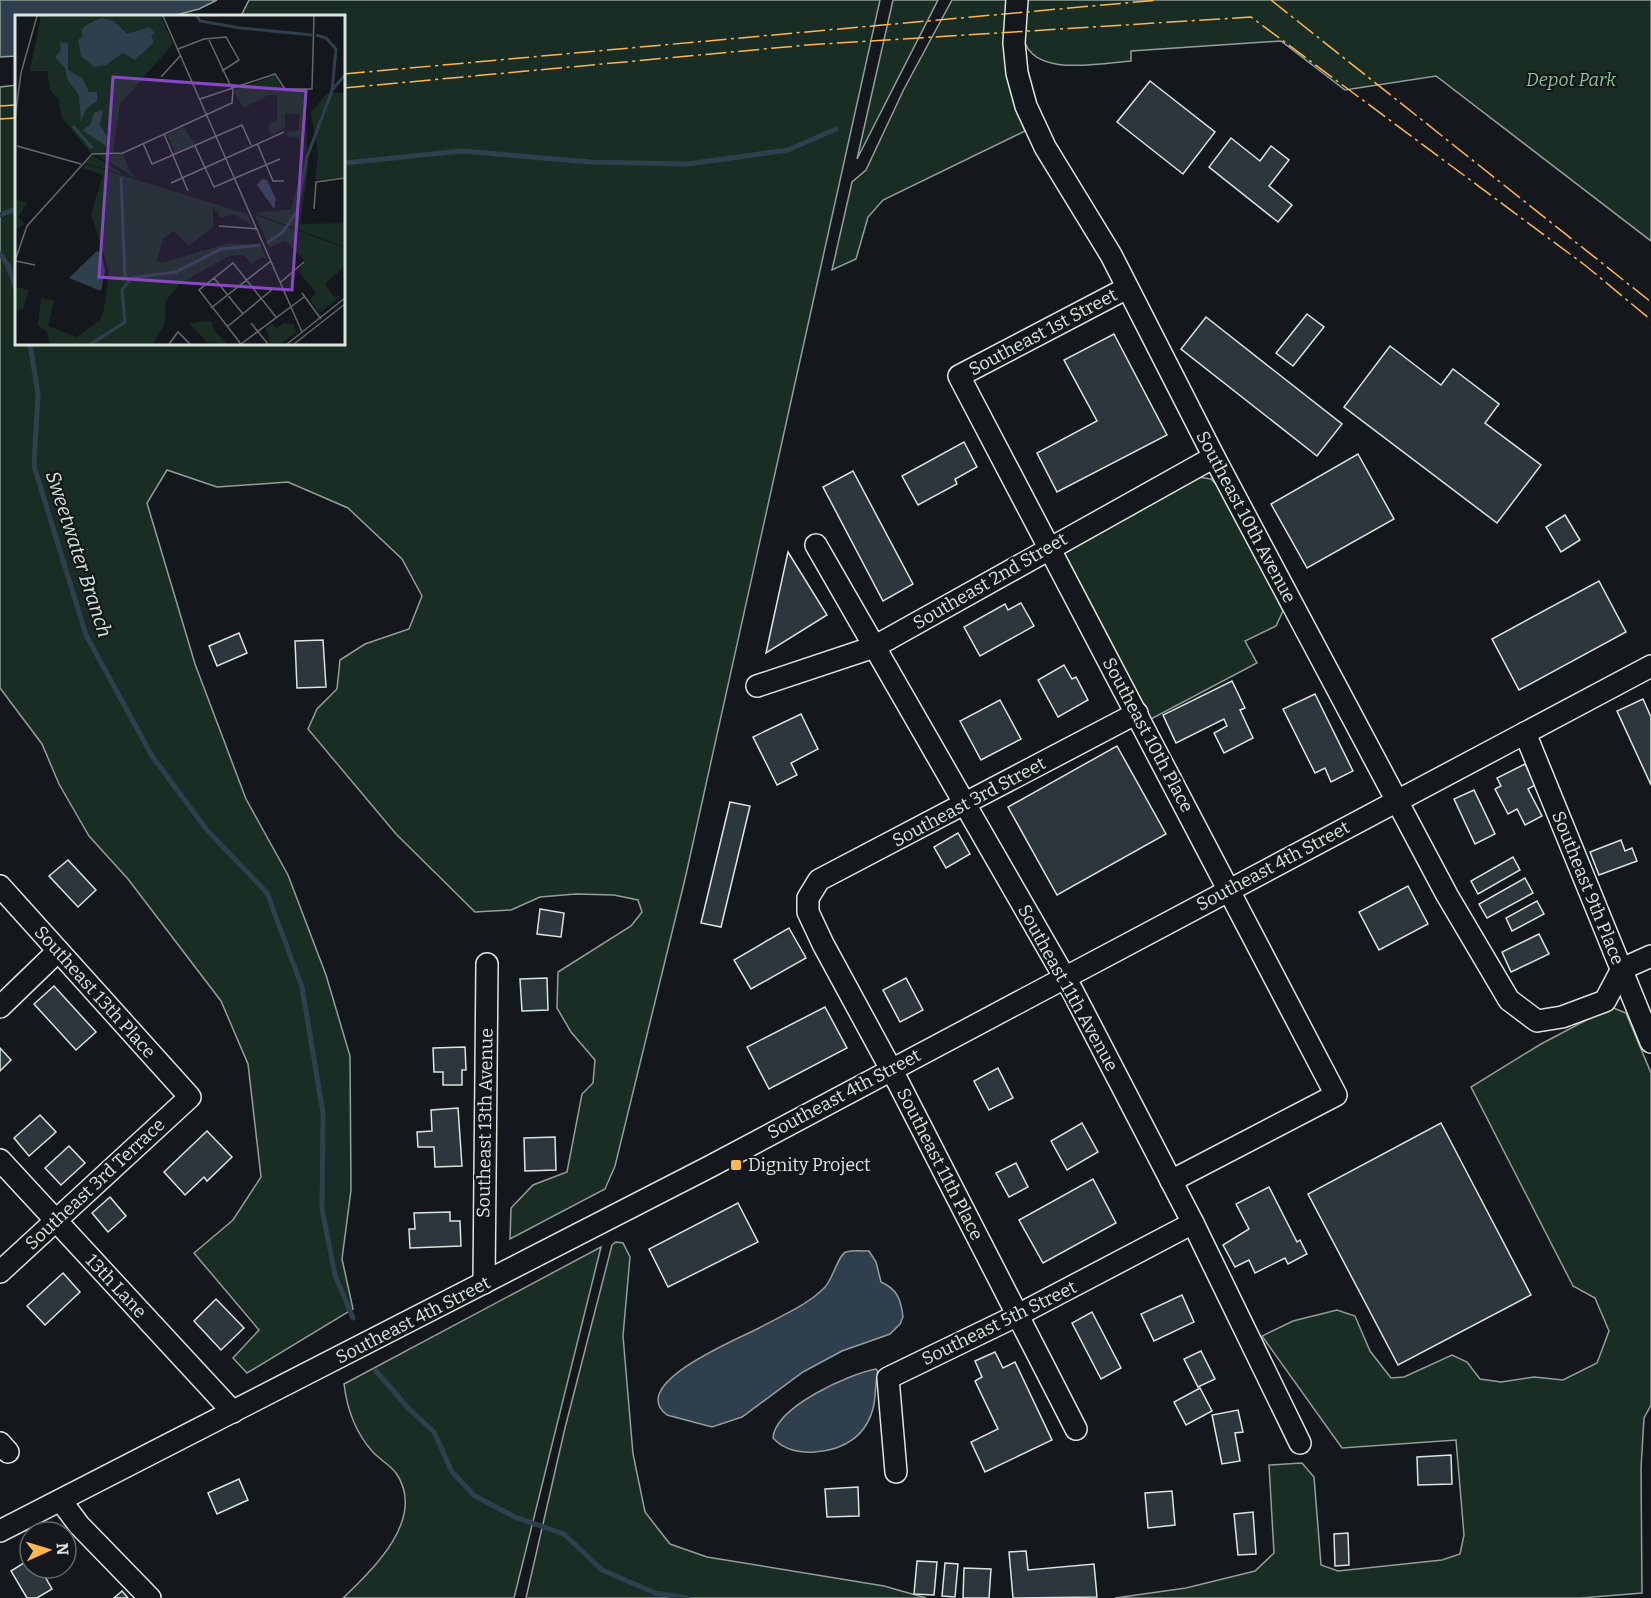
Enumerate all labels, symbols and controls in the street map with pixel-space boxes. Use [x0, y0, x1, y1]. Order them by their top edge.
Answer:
inset map [15, 15, 345, 345]
park label: Depot Park [1526, 69, 1616, 91]
street label: Southeast 1st Street [965, 283, 1121, 380]
street label: Southeast 10th Avenue [1191, 427, 1301, 607]
water label: Sweetwater Branch [41, 468, 117, 640]
street label: Southeast 2nd Street [909, 528, 1071, 634]
street label: Southeast 10th Place [1098, 654, 1198, 816]
street label: Southeast 3rd Street [889, 752, 1050, 852]
street label: Southeast 9th Place [1547, 808, 1629, 968]
street label: Southeast 4th Street [1193, 816, 1354, 916]
street label: Southeast 11th Avenue [1013, 901, 1123, 1075]
street label: Southeast 13th Place [30, 921, 160, 1063]
street label: Southeast 13th Avenue [472, 1028, 498, 1218]
street label: Southeast 4th Street [764, 1044, 925, 1144]
street label: Southeast 11th Place [892, 1084, 988, 1244]
street label: Southeast 3rd Terrace [21, 1114, 169, 1254]
place label: Dignity Project [748, 1154, 871, 1176]
marker: Dignity Project [729, 1158, 743, 1172]
street label: 13th Lane [81, 1249, 151, 1323]
street label: Southeast 4th Street [332, 1271, 494, 1369]
street label: Southeast 5th Street [918, 1276, 1080, 1370]
north arrow [18, 1520, 78, 1580]
text: N [53, 1542, 72, 1556]

